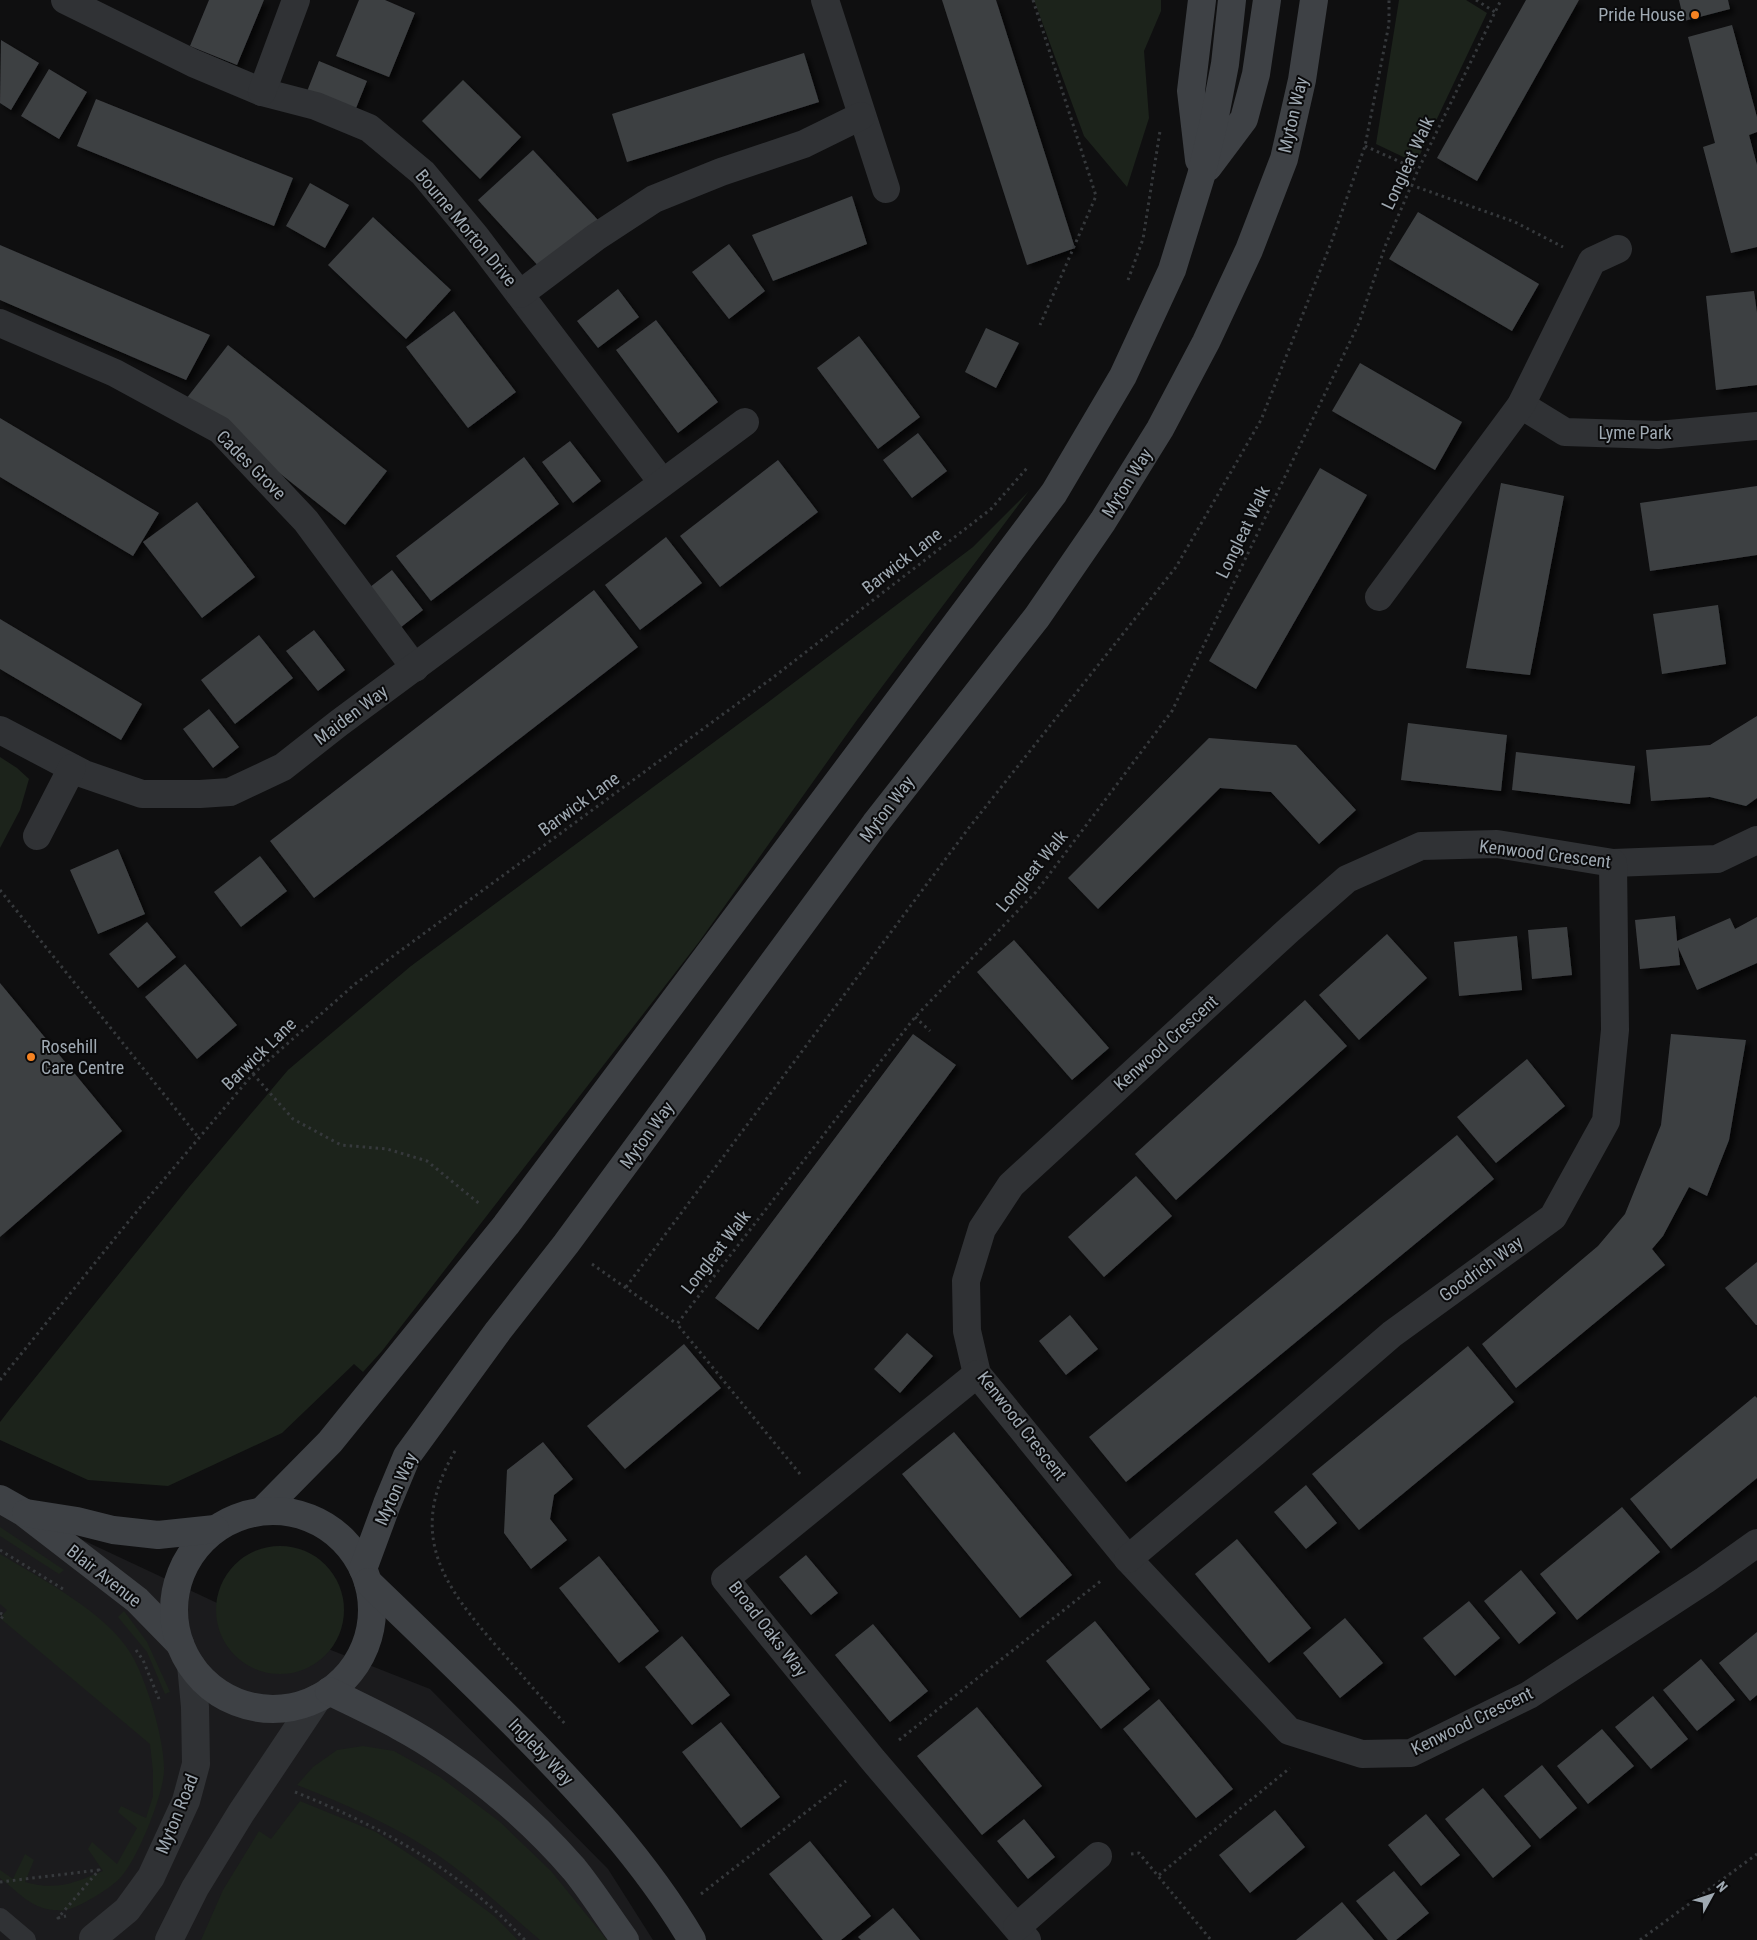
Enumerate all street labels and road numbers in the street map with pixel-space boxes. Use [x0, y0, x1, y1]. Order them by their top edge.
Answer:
street label: Myton Way [1274, 74, 1312, 155]
street label: Longleat Walk [1377, 113, 1438, 213]
street label: Bourne Morton Drive [411, 165, 521, 290]
street label: Lyme Park [1598, 422, 1672, 443]
street label: Cades Grove [212, 426, 290, 504]
street label: Myton Way [1097, 444, 1156, 521]
street label: Longleat Walk [1211, 482, 1274, 581]
street label: Barwick Lane [858, 523, 946, 598]
street label: Maiden Way [310, 680, 392, 749]
street label: Barwick Lane [534, 767, 623, 840]
street label: Myton Way [855, 771, 919, 846]
street label: Longleat Walk [991, 826, 1072, 916]
street label: Kenwood Crescent [1478, 835, 1612, 872]
street label: Kenwood Crescent [1109, 990, 1222, 1095]
street label: Barwick Lane [217, 1013, 300, 1094]
street label: Myton Way [615, 1097, 678, 1172]
street label: Longleat Walk [677, 1206, 755, 1298]
street label: Goodrich Way [1435, 1231, 1527, 1306]
street label: Kenwood Crescent [973, 1367, 1071, 1484]
street label: Myton Way [370, 1449, 421, 1528]
street label: Blair Avenue [63, 1540, 146, 1611]
street label: Broad Oaks Way [725, 1577, 812, 1681]
street label: Kenwood Crescent [1408, 1682, 1536, 1759]
street label: Ingleby Way [504, 1714, 579, 1790]
street label: Myton Road [151, 1771, 202, 1857]

